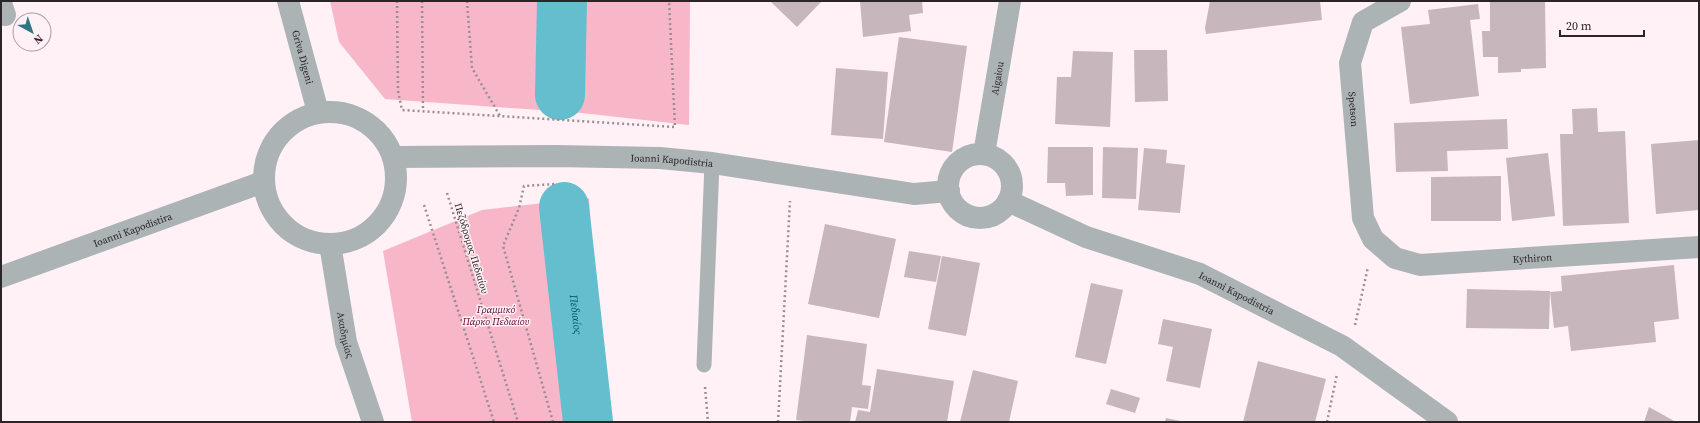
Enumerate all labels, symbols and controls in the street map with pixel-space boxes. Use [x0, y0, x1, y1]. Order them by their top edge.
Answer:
north arrow [12, 12, 52, 52]
scale bar [1560, 12, 1644, 38]
text: 20 m [1566, 18, 1592, 34]
street label: Griva Digeni [289, 29, 316, 86]
text: N [30, 31, 46, 48]
street label: Aigaiou [988, 60, 1007, 96]
street label: Spetson [1345, 91, 1361, 127]
street label: Ioanni Kapodistria [630, 151, 715, 170]
street label: Πεζόδρομος Πεδιαίου [452, 201, 491, 295]
street label: Ioanni Kapodistira [92, 209, 175, 250]
street label: Kythiron [1512, 250, 1552, 266]
street label: Ioanni Kapodistria [1197, 269, 1277, 318]
water label: Πεδιαίος [566, 293, 585, 336]
park label: Γραμμικό Πάρκο Πεδιαίου [461, 303, 530, 328]
street label: Ακαδημίας [334, 311, 357, 360]

